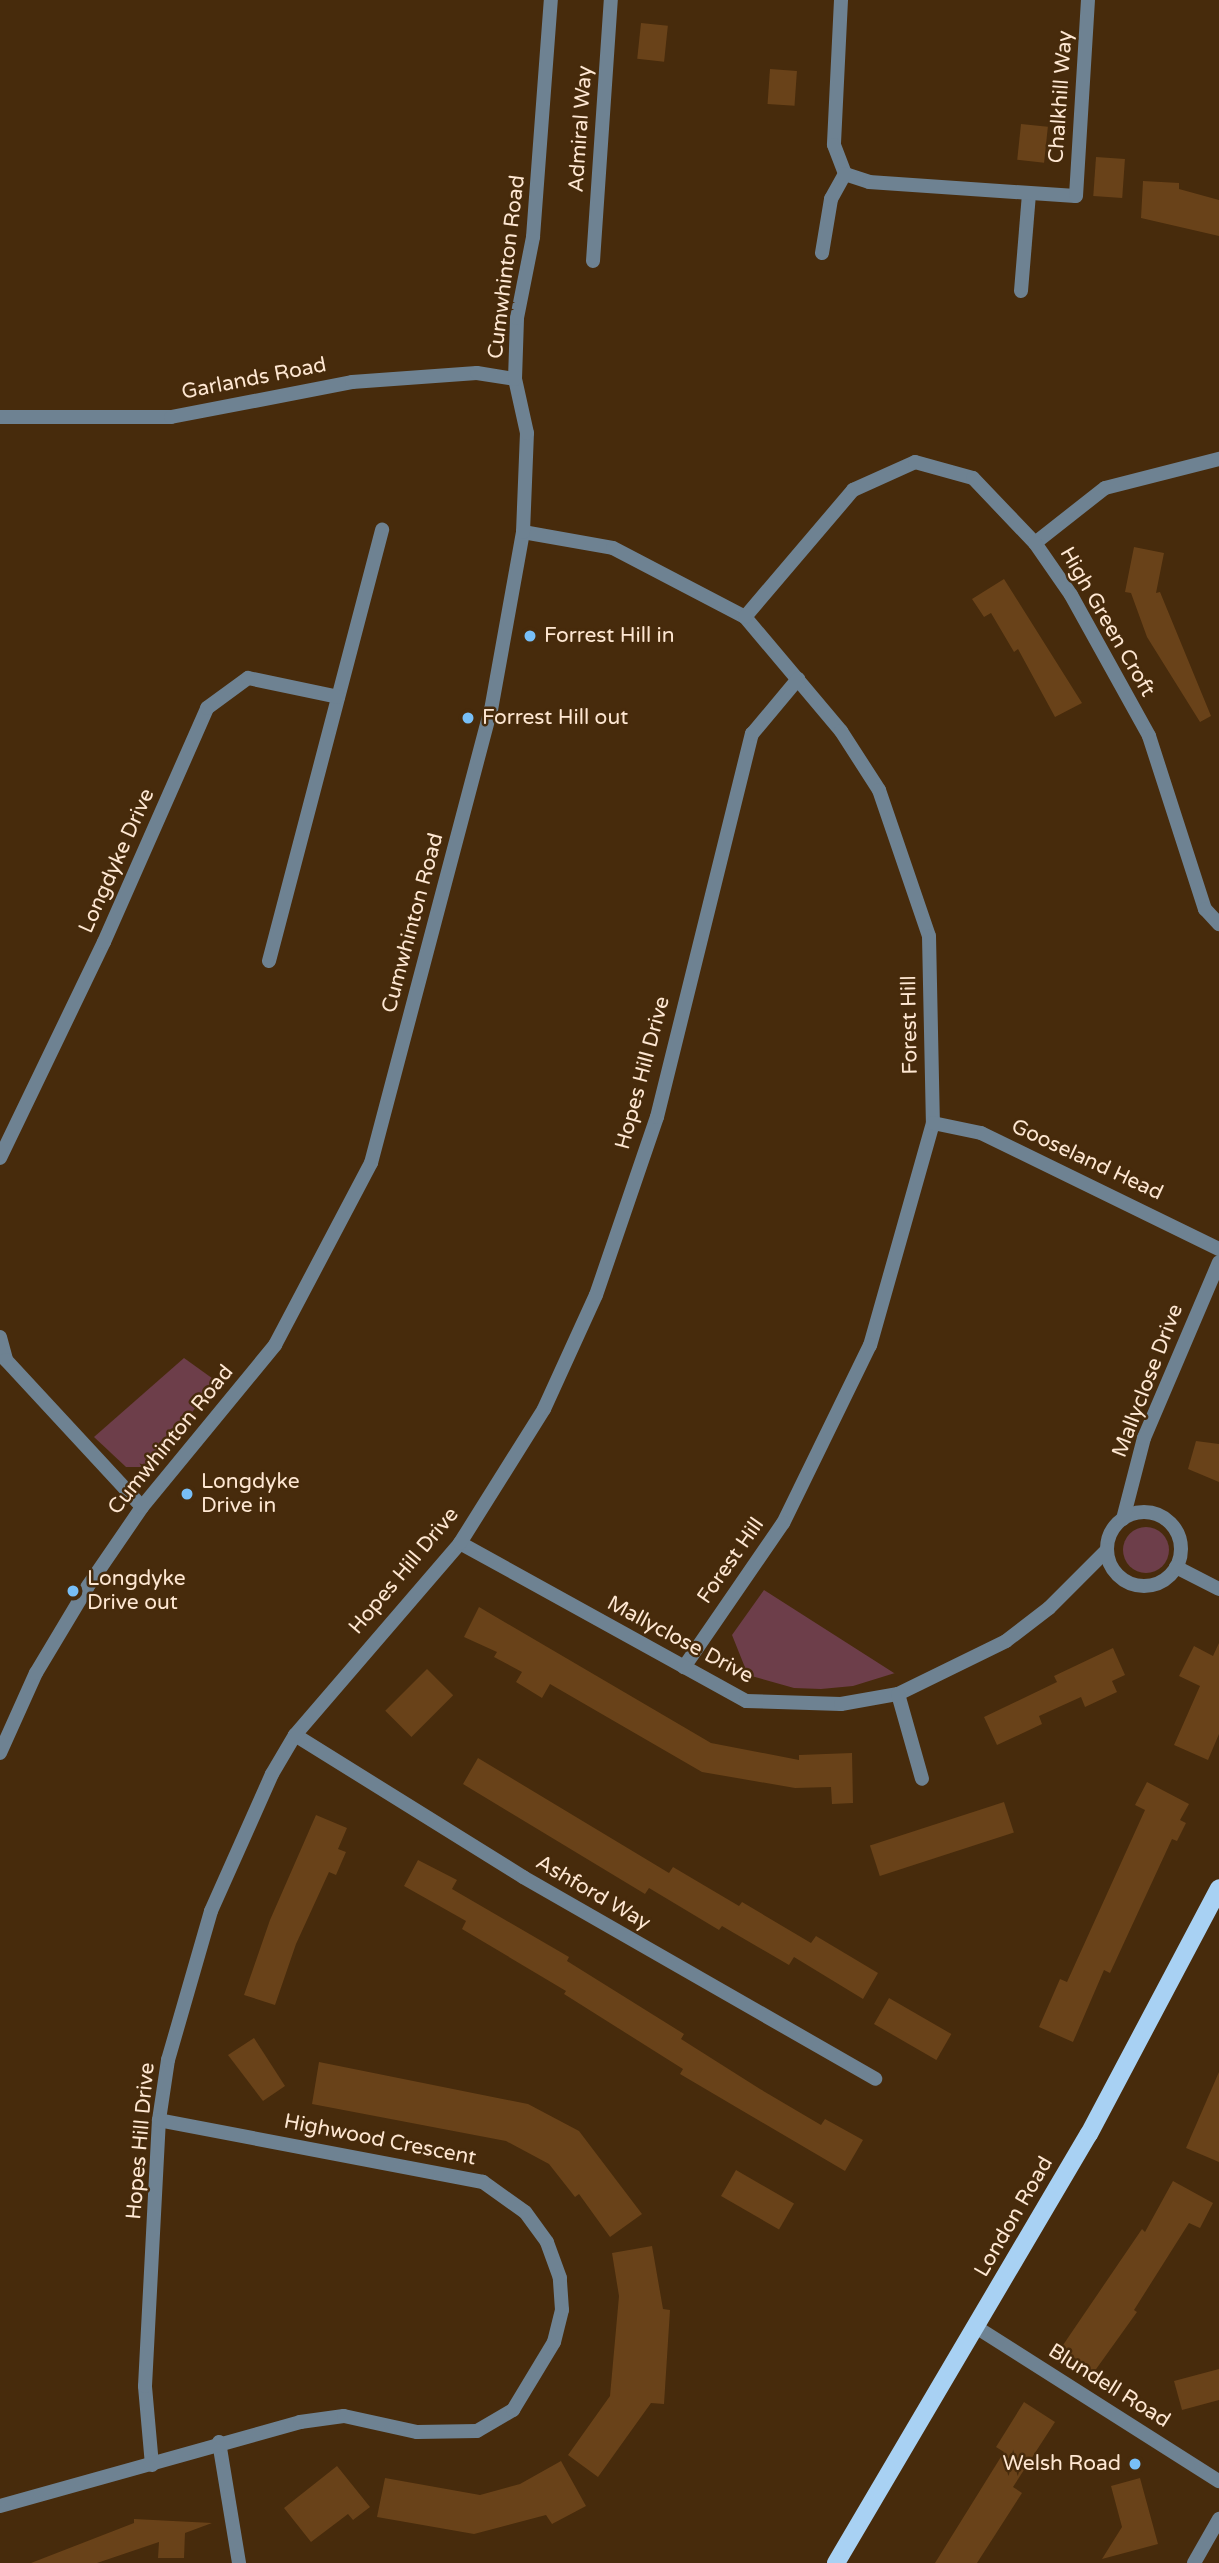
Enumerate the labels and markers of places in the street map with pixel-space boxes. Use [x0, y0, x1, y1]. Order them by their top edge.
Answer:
place label: Forrest Hill in [544, 623, 675, 649]
marker: Forrest Hill in [522, 628, 538, 644]
place label: Forrest Hill out [482, 705, 628, 731]
marker: Forrest Hill out [460, 710, 476, 726]
place label: Longdyke Drive in [201, 1469, 300, 1519]
marker: Longdyke Drive in [179, 1486, 195, 1502]
place label: Longdyke Drive out [87, 1566, 186, 1616]
marker: Longdyke Drive out [65, 1583, 81, 1599]
place label: Welsh Road [1002, 2451, 1121, 2477]
marker: Welsh Road [1127, 2456, 1143, 2472]

